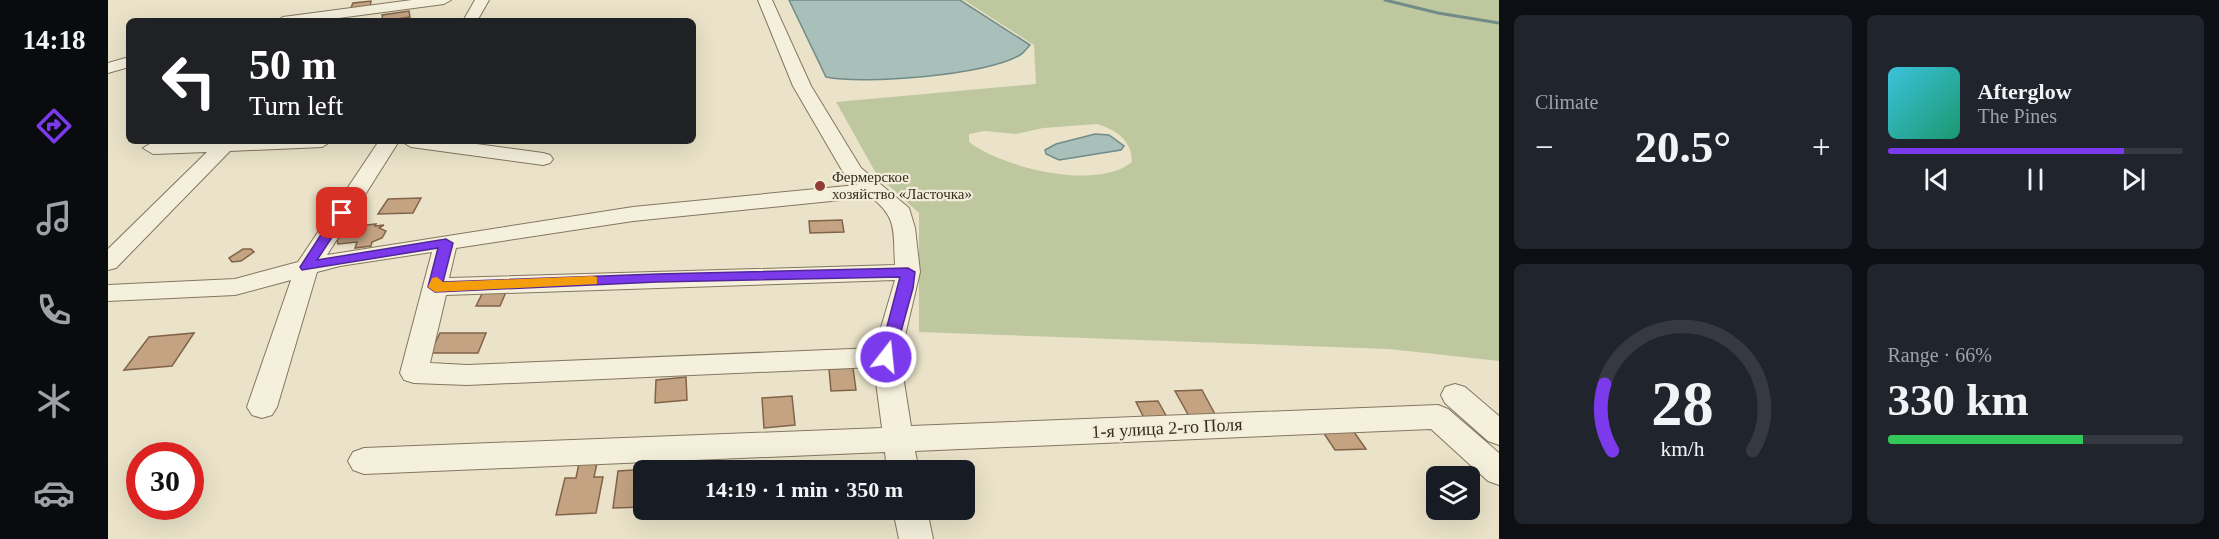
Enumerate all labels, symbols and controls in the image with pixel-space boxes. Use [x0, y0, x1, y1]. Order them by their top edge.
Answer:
text: 14:18 [23, 25, 86, 55]
icon: left [150, 42, 228, 120]
text: 50 m [249, 42, 337, 88]
text: Afterglow [1978, 79, 2072, 104]
text: Turn left [249, 91, 343, 121]
text: Climate [1535, 91, 1598, 113]
icon: directions [33, 105, 75, 147]
text: The Pines [1978, 105, 2057, 127]
text: 20.5° [1634, 122, 1731, 172]
text: − [1535, 129, 1554, 165]
text: + [1812, 129, 1831, 165]
icon: previous [1920, 163, 1953, 196]
icon: pause [2019, 163, 2052, 196]
icon: next [2117, 163, 2150, 196]
place label: Фермерское хозяйство «Ласточка» [832, 169, 972, 202]
marker: Фермерское хозяйство «Ласточка» [813, 179, 827, 193]
pin [316, 187, 367, 238]
icon: arrive [325, 196, 358, 229]
icon: music [33, 197, 75, 239]
icon: phone [33, 289, 75, 331]
position arrow [854, 325, 918, 389]
text: Range · 66% [1888, 344, 1992, 366]
text: 28 [1652, 369, 1714, 438]
text: 330 km [1888, 375, 2029, 425]
icon: climate [33, 380, 75, 422]
street label: 1-я улица 2-го Поля [1091, 414, 1243, 442]
text: km/h [1661, 437, 1705, 461]
speed limit sign: 30 [126, 442, 204, 520]
map controls [1426, 466, 1480, 520]
button: layers [1426, 466, 1480, 520]
icon: car [33, 472, 75, 514]
text: 14:19 · 1 min · 350 m [705, 477, 903, 502]

